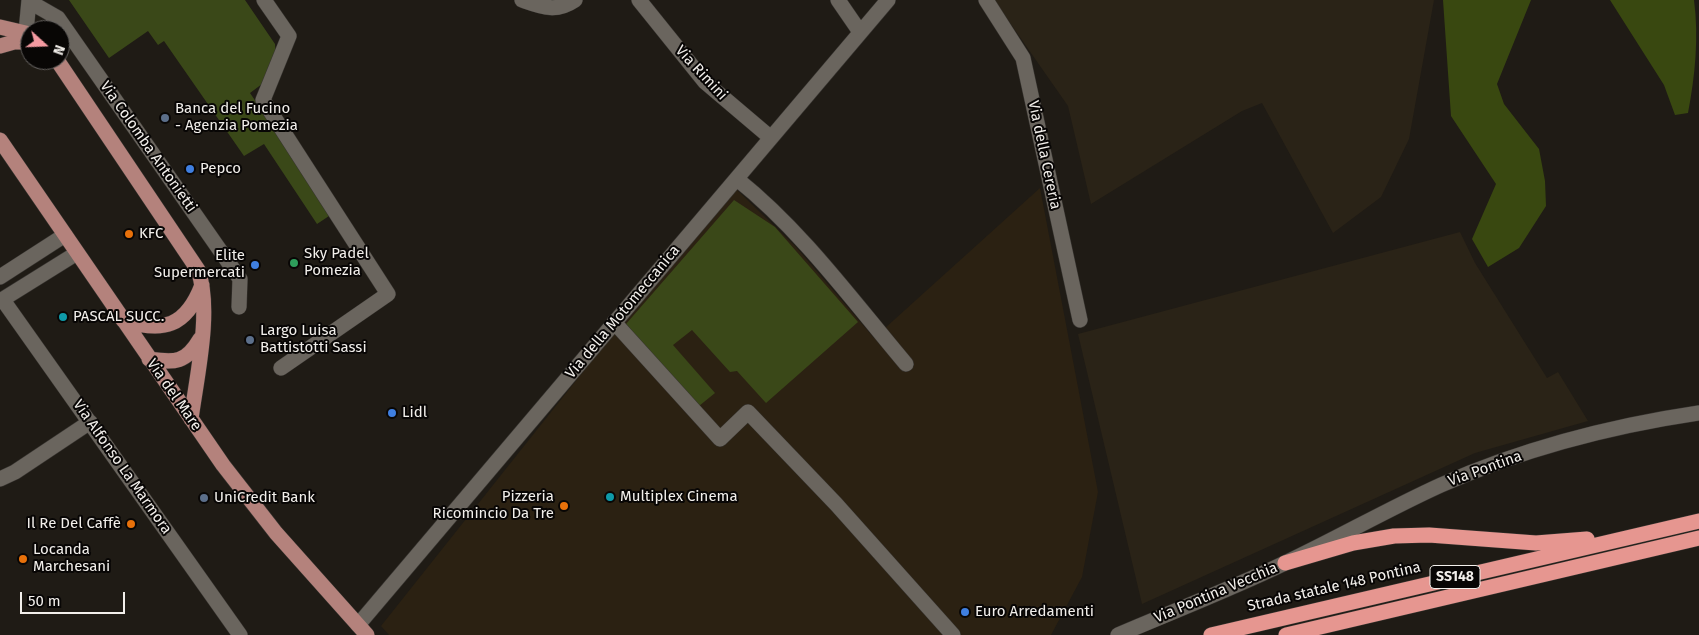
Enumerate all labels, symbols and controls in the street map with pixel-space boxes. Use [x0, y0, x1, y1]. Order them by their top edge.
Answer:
north arrow [20, 20, 70, 70]
street label: Via Rimini [671, 42, 731, 104]
text: N [49, 43, 68, 57]
street label: Via Colomba Antonietti [96, 78, 200, 216]
street label: Via della Cereria [1024, 99, 1064, 211]
place label: Banca del Fucino - Agenzia Pomezia [175, 100, 298, 135]
marker: Banca del Fucino - Agenzia Pomezia [159, 112, 171, 124]
place label: Pepco [200, 160, 241, 178]
marker: Pepco [184, 163, 196, 175]
place label: KFC [139, 225, 163, 243]
marker: KFC [123, 228, 135, 240]
street label: Via della Motomeccanica [562, 242, 684, 382]
place label: Sky Padel Pomezia [304, 245, 369, 280]
place label: Elite Supermercati [154, 247, 245, 282]
marker: Sky Padel Pomezia [288, 257, 300, 269]
marker: Elite Supermercati [249, 259, 261, 271]
place label: PASCAL SUCC. [73, 308, 164, 326]
marker: PASCAL SUCC. [57, 311, 69, 323]
place label: Largo Luisa Battistotti Sassi [260, 322, 367, 357]
marker: Largo Luisa Battistotti Sassi [244, 334, 256, 346]
street label: Via del Mare [143, 356, 205, 434]
street label: Via Alfonso La Marmora [69, 396, 175, 538]
place label: Lidl [402, 404, 427, 422]
marker: Lidl [386, 407, 398, 419]
street label: Via Pontina [1446, 447, 1524, 491]
place label: Pizzeria Ricomincio Da Tre [433, 488, 554, 523]
place label: Multiplex Cinema [620, 488, 738, 506]
place label: UniCredit Bank [214, 489, 315, 507]
marker: Multiplex Cinema [604, 491, 616, 503]
marker: UniCredit Bank [198, 492, 210, 504]
marker: Pizzeria Ricomincio Da Tre [558, 500, 570, 512]
place label: Il Re Del Caffè [27, 515, 121, 533]
marker: Il Re Del Caffè [125, 518, 137, 530]
place label: Locanda Marchesani [33, 541, 110, 576]
marker: Locanda Marchesani [17, 553, 29, 565]
street label: Strada statale 148 Pontina [1245, 558, 1423, 616]
street label: Via Pontina Vecchia [1152, 559, 1280, 627]
road number: SS148 [1430, 566, 1480, 588]
scale bar [22, 582, 128, 614]
text: 50 m [28, 592, 61, 610]
place label: Euro Arredamenti [975, 603, 1094, 621]
marker: Euro Arredamenti [959, 606, 971, 618]

